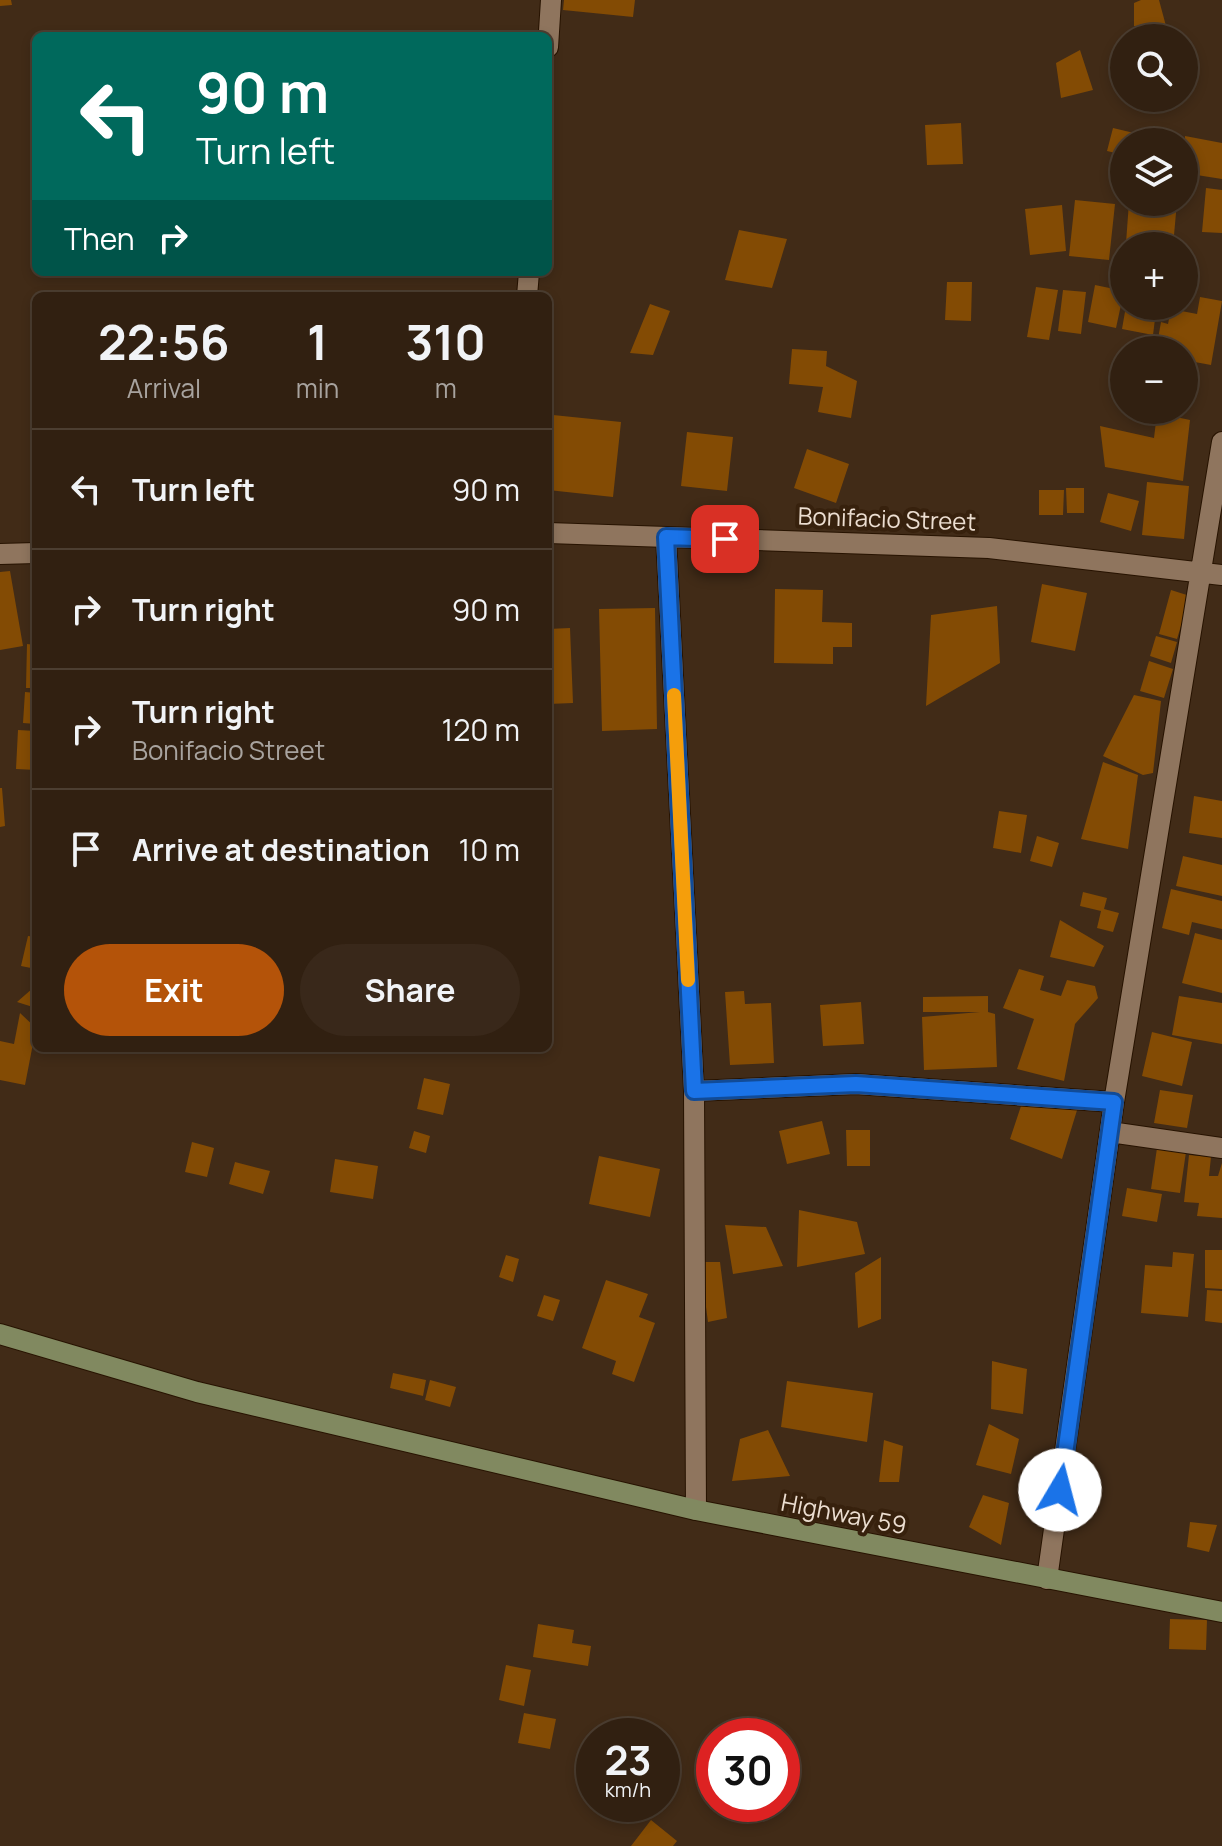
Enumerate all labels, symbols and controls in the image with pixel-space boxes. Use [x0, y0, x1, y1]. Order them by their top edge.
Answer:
map controls [1110, 24, 1198, 424]
button: search [1110, 24, 1198, 112]
text: 90 m [196, 53, 329, 130]
icon: left [64, 64, 168, 168]
text: Turn left [196, 126, 335, 175]
button: layers [1110, 128, 1198, 216]
icon: right [151, 216, 195, 260]
text: Then [64, 218, 135, 259]
button: + [1110, 232, 1198, 320]
text: 22:56 [98, 309, 230, 374]
text: 1 [307, 309, 328, 374]
text: 310 [405, 309, 486, 374]
button: − [1110, 336, 1198, 424]
text: Arrival [127, 370, 201, 406]
text: min [296, 370, 339, 406]
text: m [435, 370, 457, 406]
icon: left [64, 467, 108, 511]
text: Turn left [132, 469, 255, 510]
text: 90 m [452, 469, 520, 510]
street label: Bonifacio Street [797, 498, 977, 538]
pin [691, 505, 759, 573]
icon: arrive [703, 517, 747, 561]
icon: right [64, 587, 108, 631]
text: Turn right [132, 589, 275, 630]
text: 90 m [452, 589, 520, 630]
text: Turn right [132, 691, 275, 732]
icon: right [64, 707, 108, 751]
text: 120 m [441, 709, 520, 750]
text: Bonifacio Street [132, 732, 325, 768]
icon: arrive [64, 827, 108, 871]
text: Arrive at destination [132, 829, 430, 870]
text: 10 m [459, 829, 520, 870]
button: Exit [64, 944, 284, 1036]
button: Share [300, 944, 520, 1036]
position arrow [1018, 1448, 1102, 1532]
street label: Highway 59 [779, 1485, 909, 1541]
speed limit sign: 30 [696, 1718, 800, 1822]
text: 23 [604, 1732, 652, 1787]
text: km/h [605, 1776, 651, 1803]

